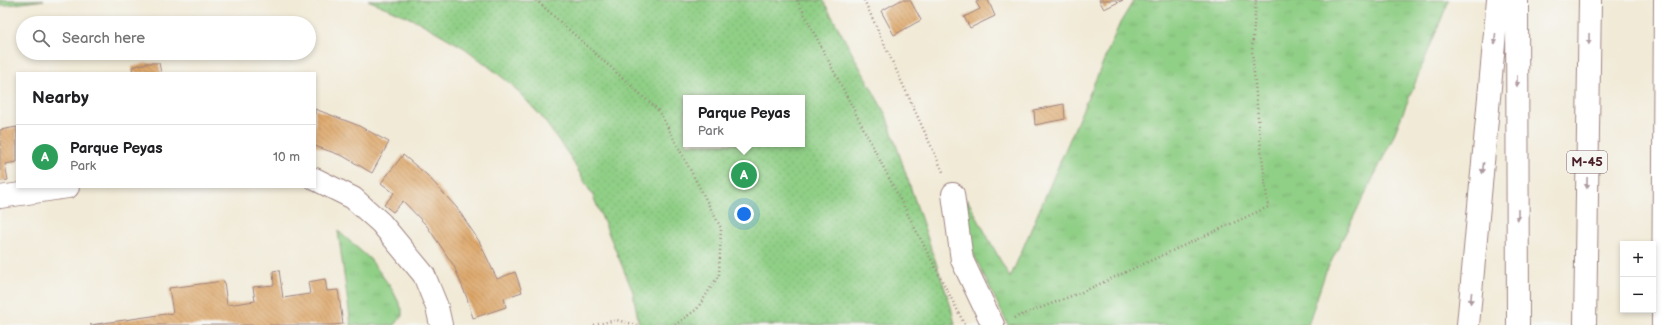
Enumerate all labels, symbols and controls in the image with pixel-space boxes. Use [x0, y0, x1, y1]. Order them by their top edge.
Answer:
search box [16, 16, 316, 60]
icon: search [30, 27, 52, 49]
text: Search here [62, 29, 145, 48]
one-way arrow [1492, 33, 1498, 45]
one-way arrow [1586, 33, 1592, 46]
one-way arrow [1514, 75, 1520, 88]
text: Nearby [32, 88, 89, 108]
popup [683, 95, 805, 147]
text: Parque Peyas [698, 104, 790, 123]
text: Park [698, 123, 724, 139]
text: Parque Peyas [70, 139, 163, 158]
text: A [41, 149, 49, 165]
text: 10 m [273, 149, 300, 165]
road number: M-45 [1567, 151, 1607, 173]
text: Park [70, 158, 96, 174]
pin: A [731, 160, 757, 190]
one-way arrow [1480, 162, 1487, 174]
one-way arrow [1584, 177, 1590, 190]
your location [734, 204, 754, 224]
one-way arrow [1515, 209, 1521, 222]
map controls [1620, 241, 1656, 313]
button: + [1620, 241, 1656, 277]
button: − [1620, 277, 1656, 313]
one-way arrow [1467, 292, 1474, 304]

